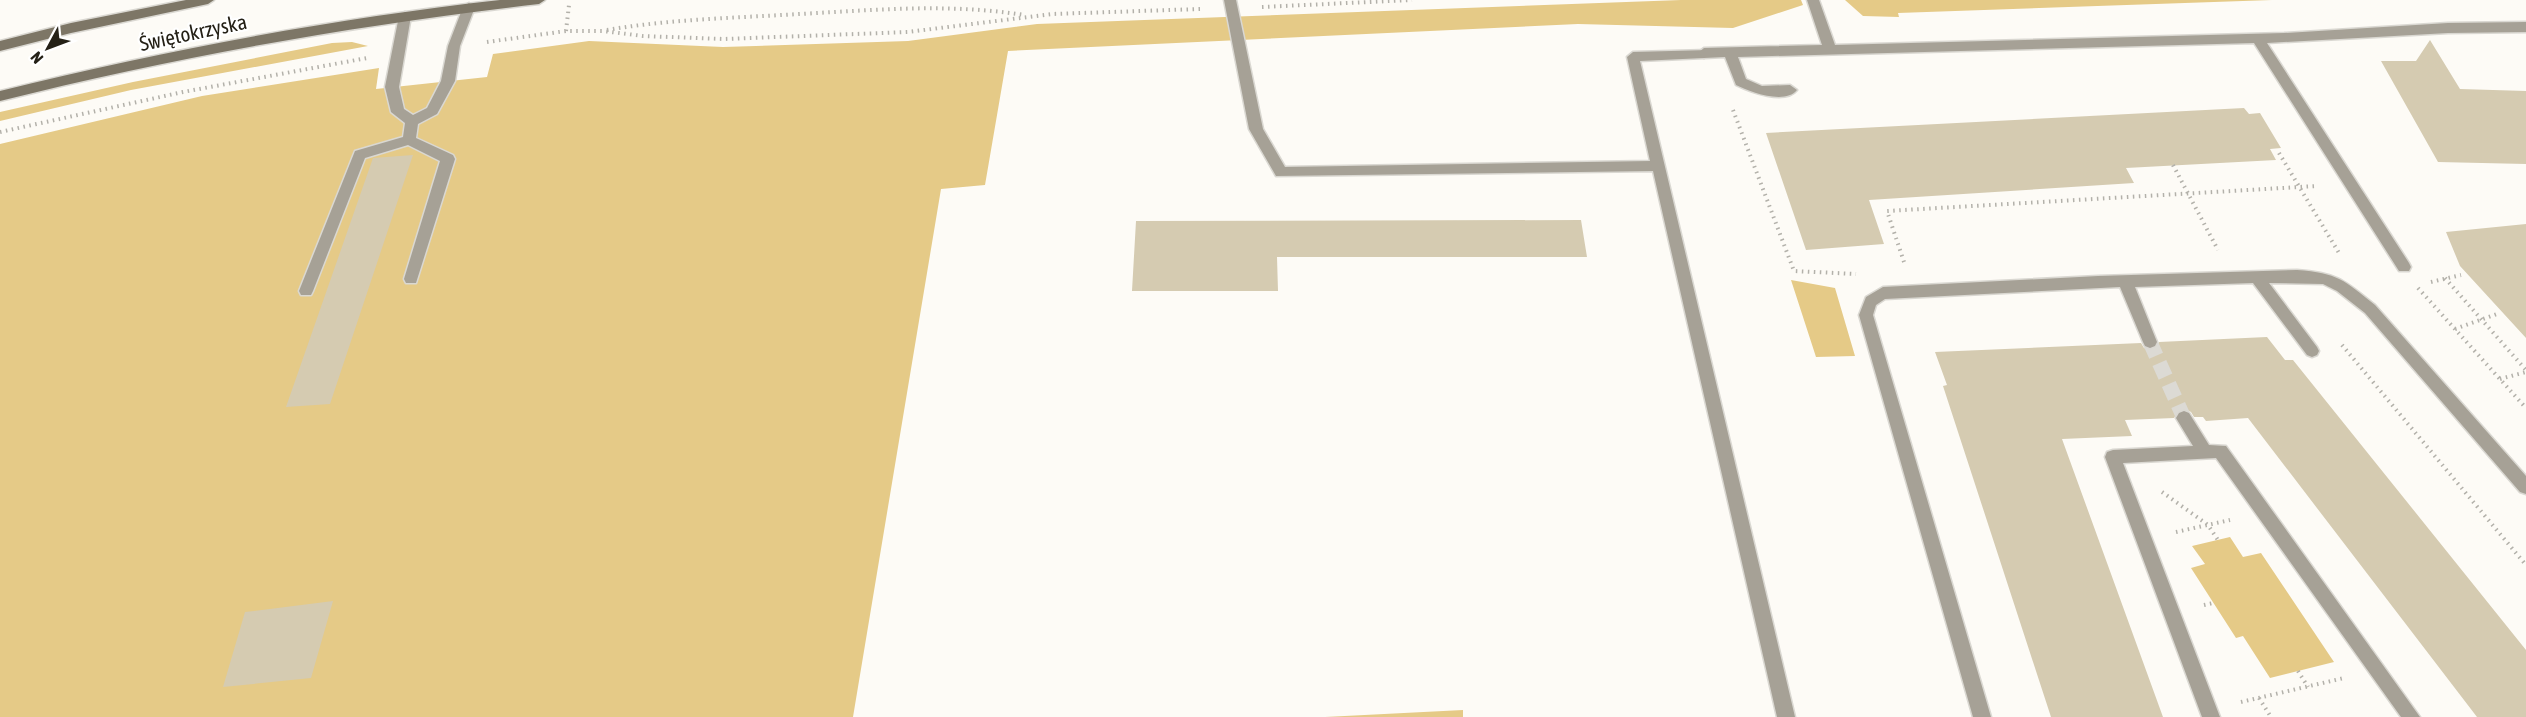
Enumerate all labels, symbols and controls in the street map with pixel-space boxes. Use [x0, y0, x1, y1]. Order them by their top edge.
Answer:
street label: Świętokrzyska [137, 9, 249, 55]
north arrow [18, 18, 78, 78]
text: N [27, 48, 47, 67]

